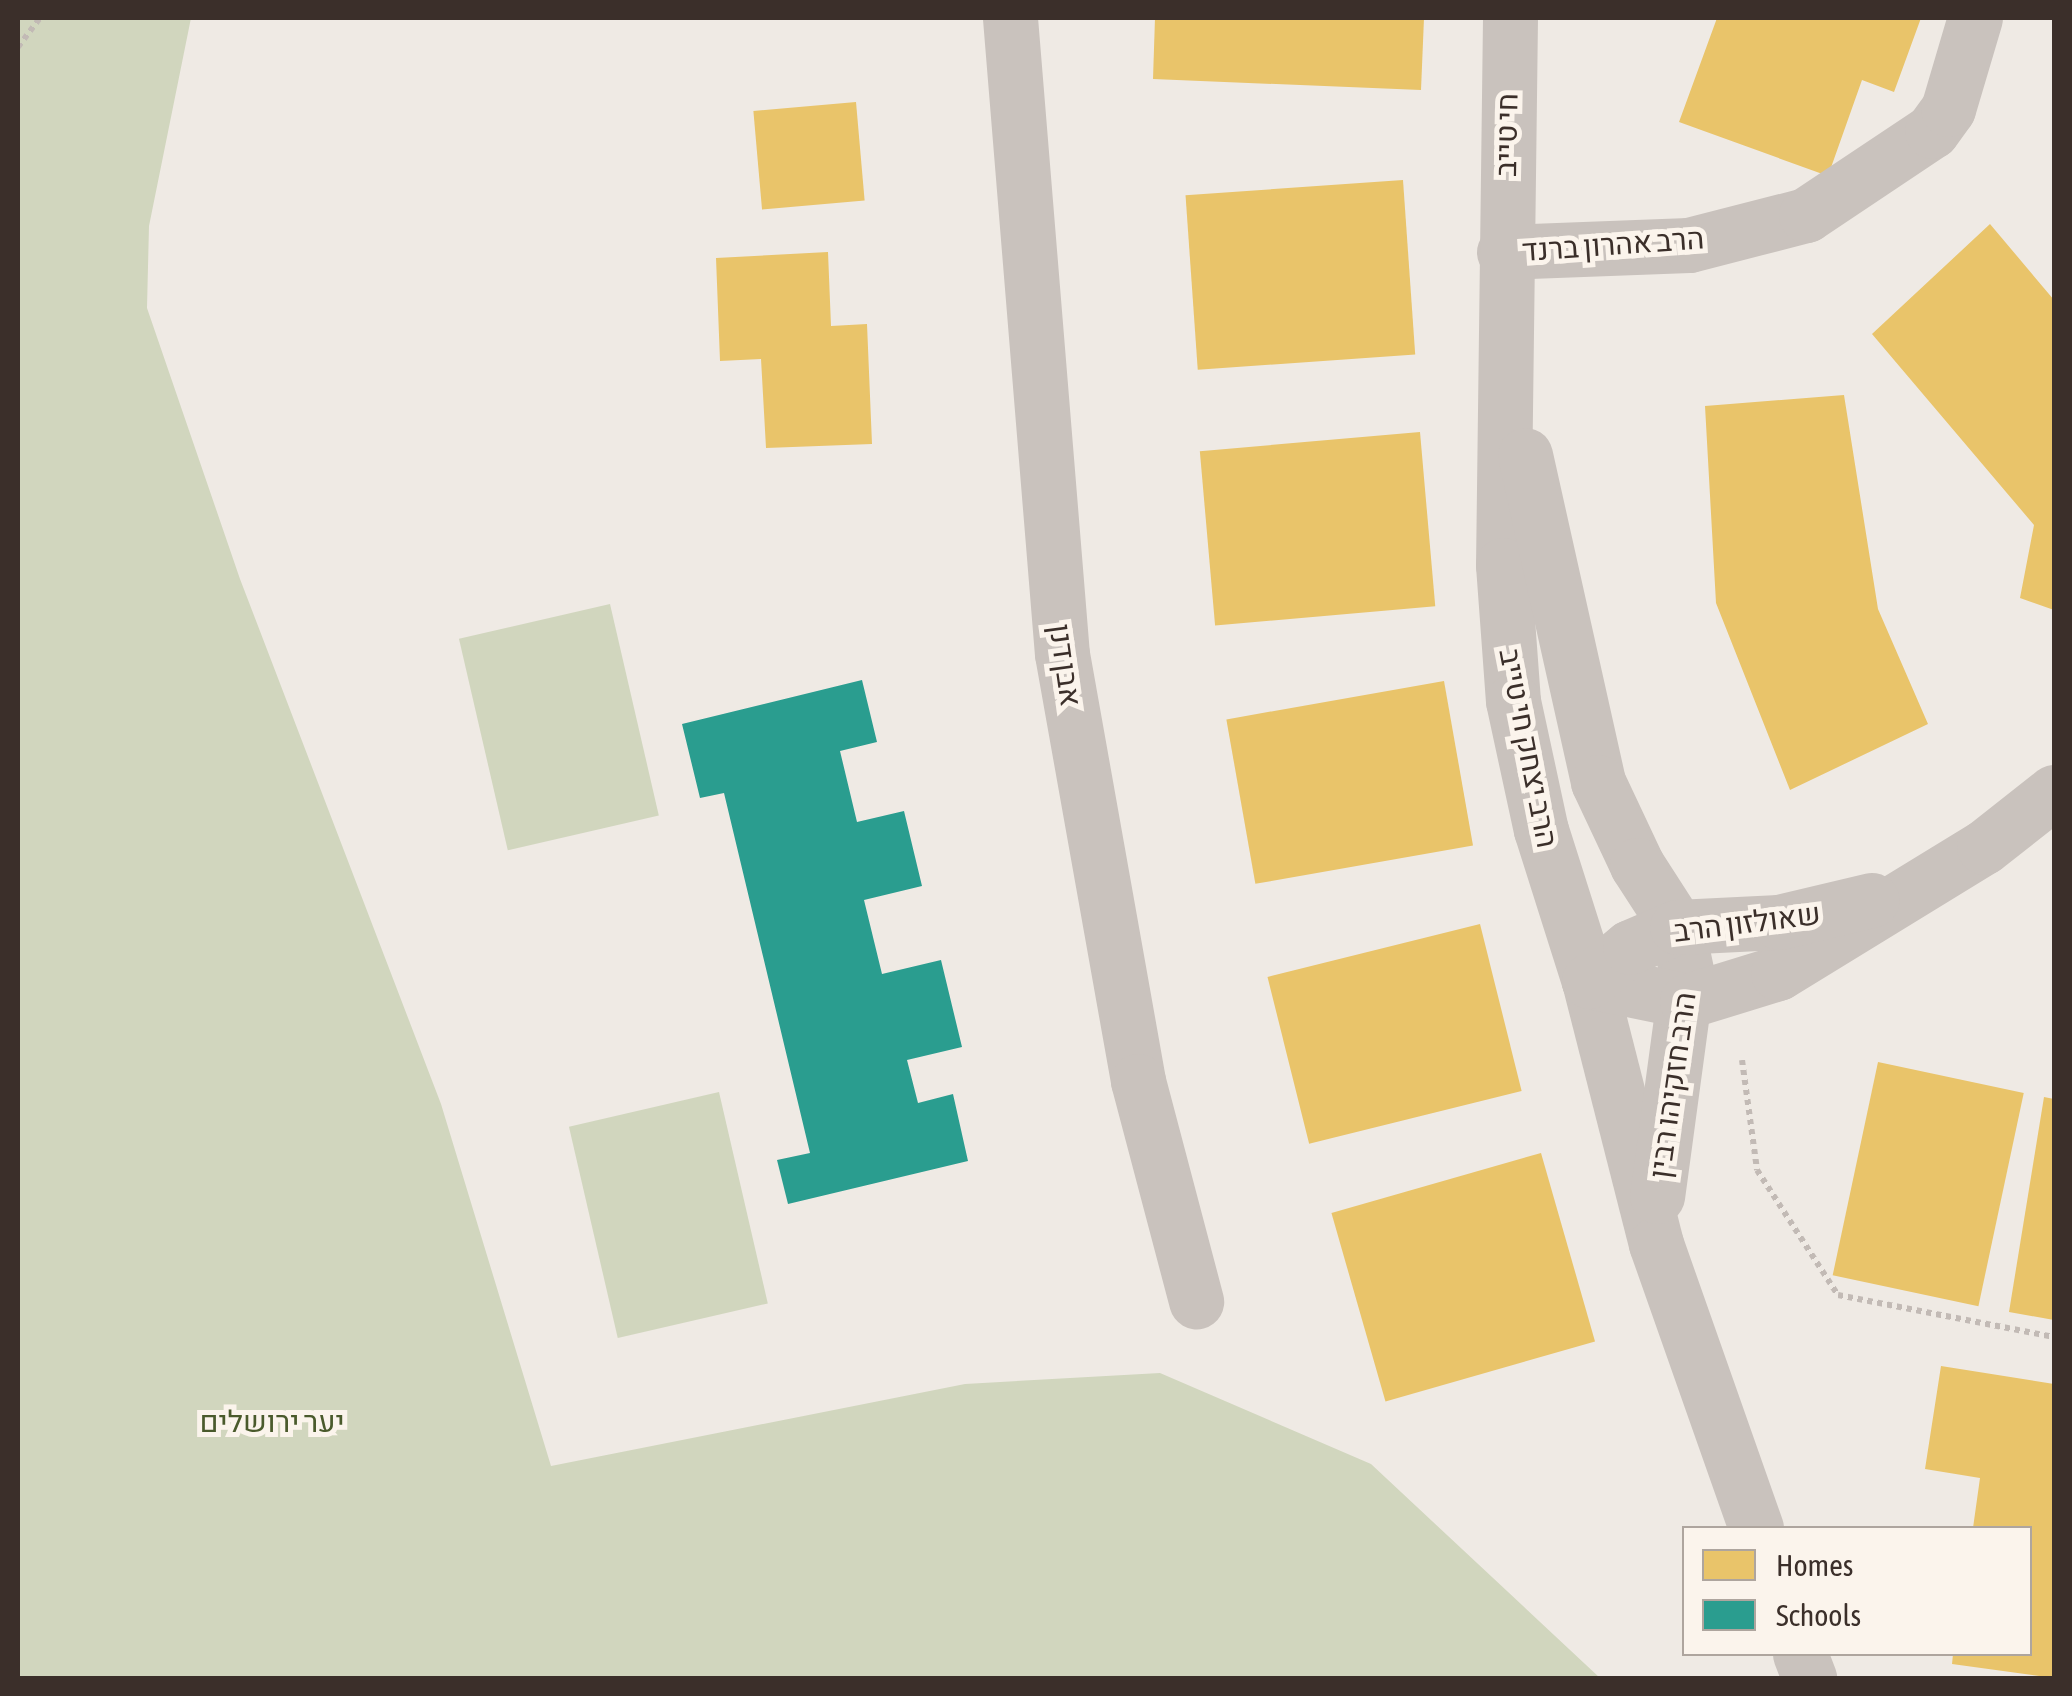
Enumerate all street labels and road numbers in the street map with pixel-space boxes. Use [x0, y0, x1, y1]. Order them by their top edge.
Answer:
street label: חי טייב [1487, 93, 1525, 177]
street label: הרב אהרון ברנד [1521, 220, 1705, 268]
street label: אבן דנן [1042, 621, 1090, 709]
street label: הרב יצחק חי טייב [1492, 645, 1566, 851]
street label: שאולזון הרב [1672, 895, 1822, 949]
street label: הרב חזקיהו רבין [1641, 990, 1703, 1180]

